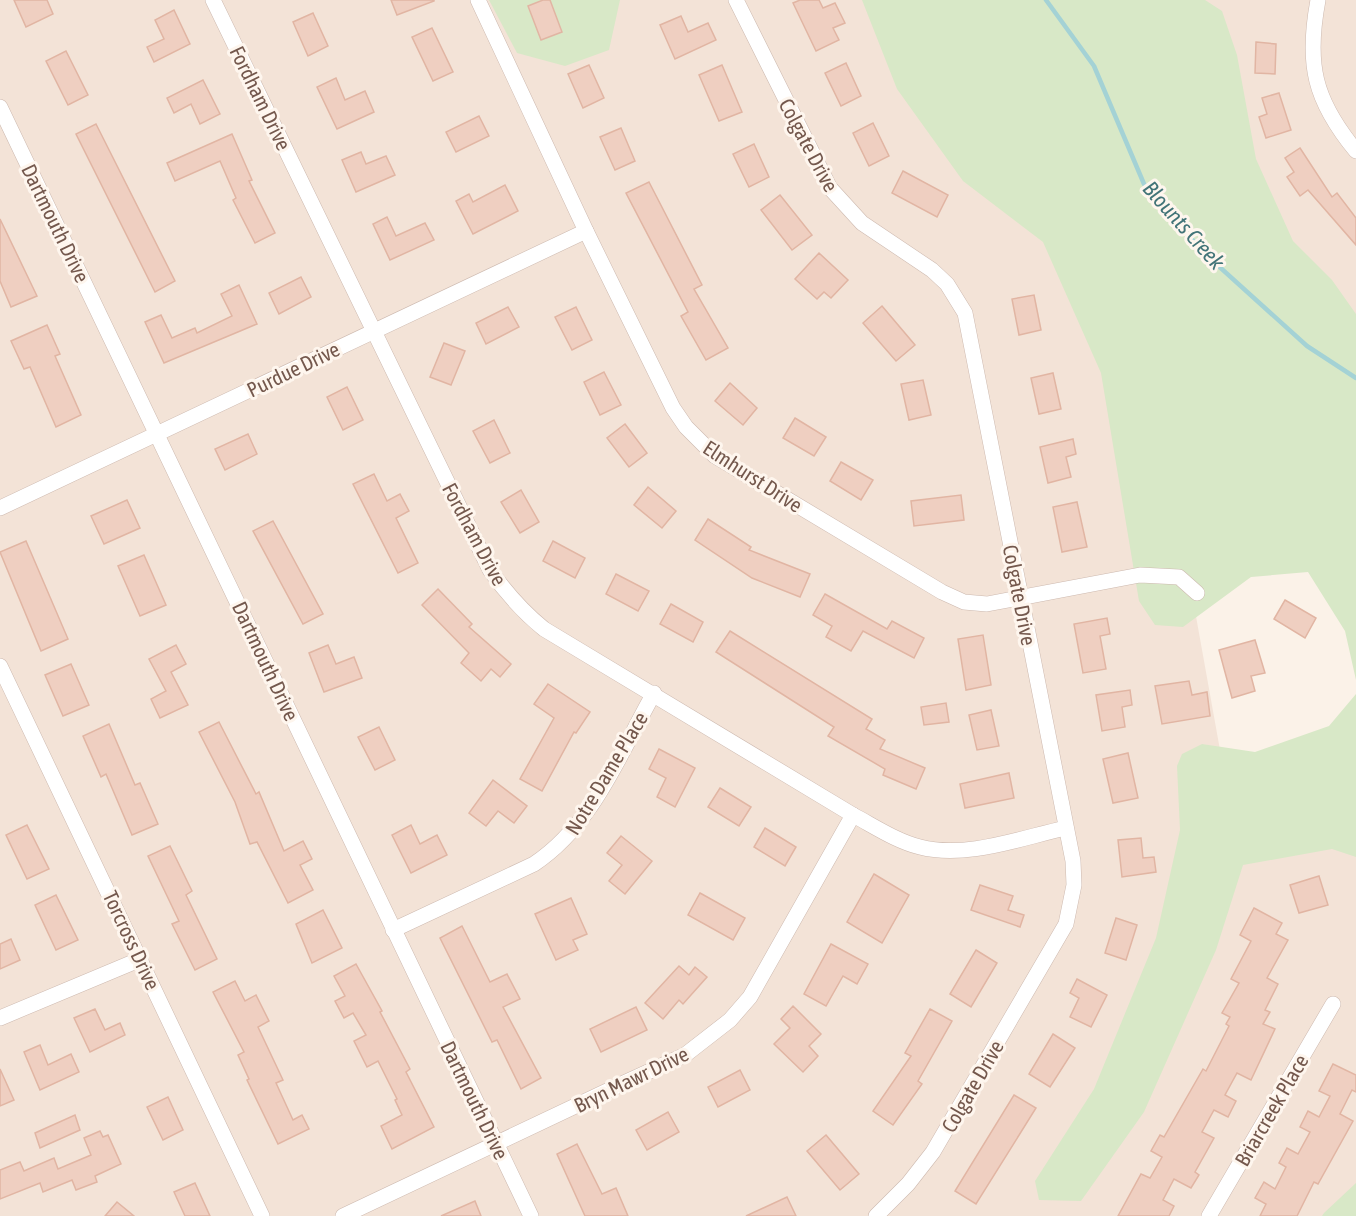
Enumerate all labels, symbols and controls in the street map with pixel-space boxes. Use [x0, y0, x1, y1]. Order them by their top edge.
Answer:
street label: Fordham Drive [225, 42, 297, 154]
street label: Colgate Drive [774, 94, 844, 196]
street label: Dartmouth Drive [17, 160, 95, 286]
water label: Blounts Creek [1138, 176, 1231, 275]
street label: Purdue Drive [243, 336, 343, 402]
street label: Elmhurst Drive [699, 435, 807, 517]
street label: Fordham Drive [438, 479, 512, 589]
street label: Colgate Drive [998, 543, 1042, 647]
street label: Dartmouth Drive [228, 598, 304, 724]
street label: Notre Dame Place [560, 707, 652, 839]
street label: Torcross Drive [99, 887, 165, 993]
street label: Colgate Drive [936, 1036, 1008, 1136]
street label: Dartmouth Drive [436, 1037, 514, 1163]
street label: Bryn Mawr Drive [570, 1041, 692, 1117]
street label: Briarcreek Place [1229, 1050, 1313, 1170]

